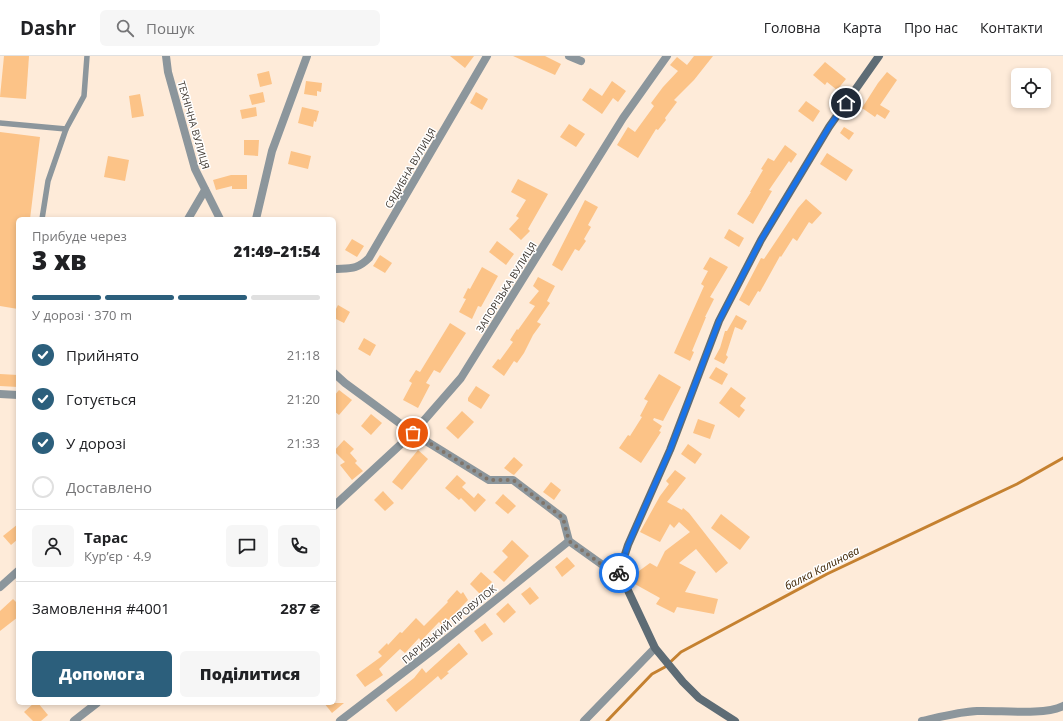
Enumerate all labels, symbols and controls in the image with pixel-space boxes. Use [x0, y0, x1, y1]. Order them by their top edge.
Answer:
search box [100, 10, 380, 46]
text: Dashr [20, 15, 76, 41]
icon: search [114, 17, 136, 39]
text: Пошук [146, 18, 195, 38]
text: Головна [764, 18, 821, 37]
text: Карта [843, 18, 882, 37]
text: Про нас [904, 18, 958, 37]
text: Контакти [980, 18, 1043, 37]
map controls [1011, 68, 1051, 108]
button: locate [1011, 68, 1051, 108]
street label: ТЕХНІЧНА ВУЛИЦЯ [175, 79, 213, 171]
pin [829, 86, 863, 120]
icon: home [835, 92, 857, 114]
street label: СЯДИБНА ВУЛИЦЯ [381, 125, 439, 211]
text: Прибуде через [32, 227, 127, 245]
street label: ЗАПОРІЗЬКА ВУЛИЦЯ [472, 239, 540, 335]
text: 21:49–21:54 [234, 241, 320, 261]
text: 3 хв [32, 242, 87, 278]
text: У дорозі · 370 m [32, 306, 132, 324]
icon: check [32, 344, 54, 366]
text: Прийнято [66, 345, 139, 365]
text: 21:18 [287, 346, 320, 364]
icon: check [32, 388, 54, 410]
text: Готується [66, 389, 136, 409]
text: 21:20 [287, 390, 320, 408]
pin [396, 416, 430, 450]
icon: bag [402, 422, 424, 444]
icon: check [32, 432, 54, 454]
text: У дорозі [66, 433, 126, 453]
text: 21:33 [287, 434, 320, 452]
text: Доставлено [66, 477, 152, 497]
button: person [32, 525, 74, 567]
button: chat [226, 525, 268, 567]
button: phone [278, 525, 320, 567]
text: Тарас [84, 527, 128, 547]
water label: балка Калинова [782, 542, 862, 593]
text: Кур’єр · 4.9 [84, 547, 151, 565]
courier [599, 553, 639, 593]
icon: bike [608, 562, 630, 584]
street label: ПАРИЗЬКИЙ ПРОВУЛОК [399, 581, 500, 667]
text: Замовлення #4001 [32, 598, 170, 618]
text: 287 ₴ [280, 598, 320, 618]
button: Допомога [32, 651, 172, 697]
button: Поділитися [180, 651, 320, 697]

